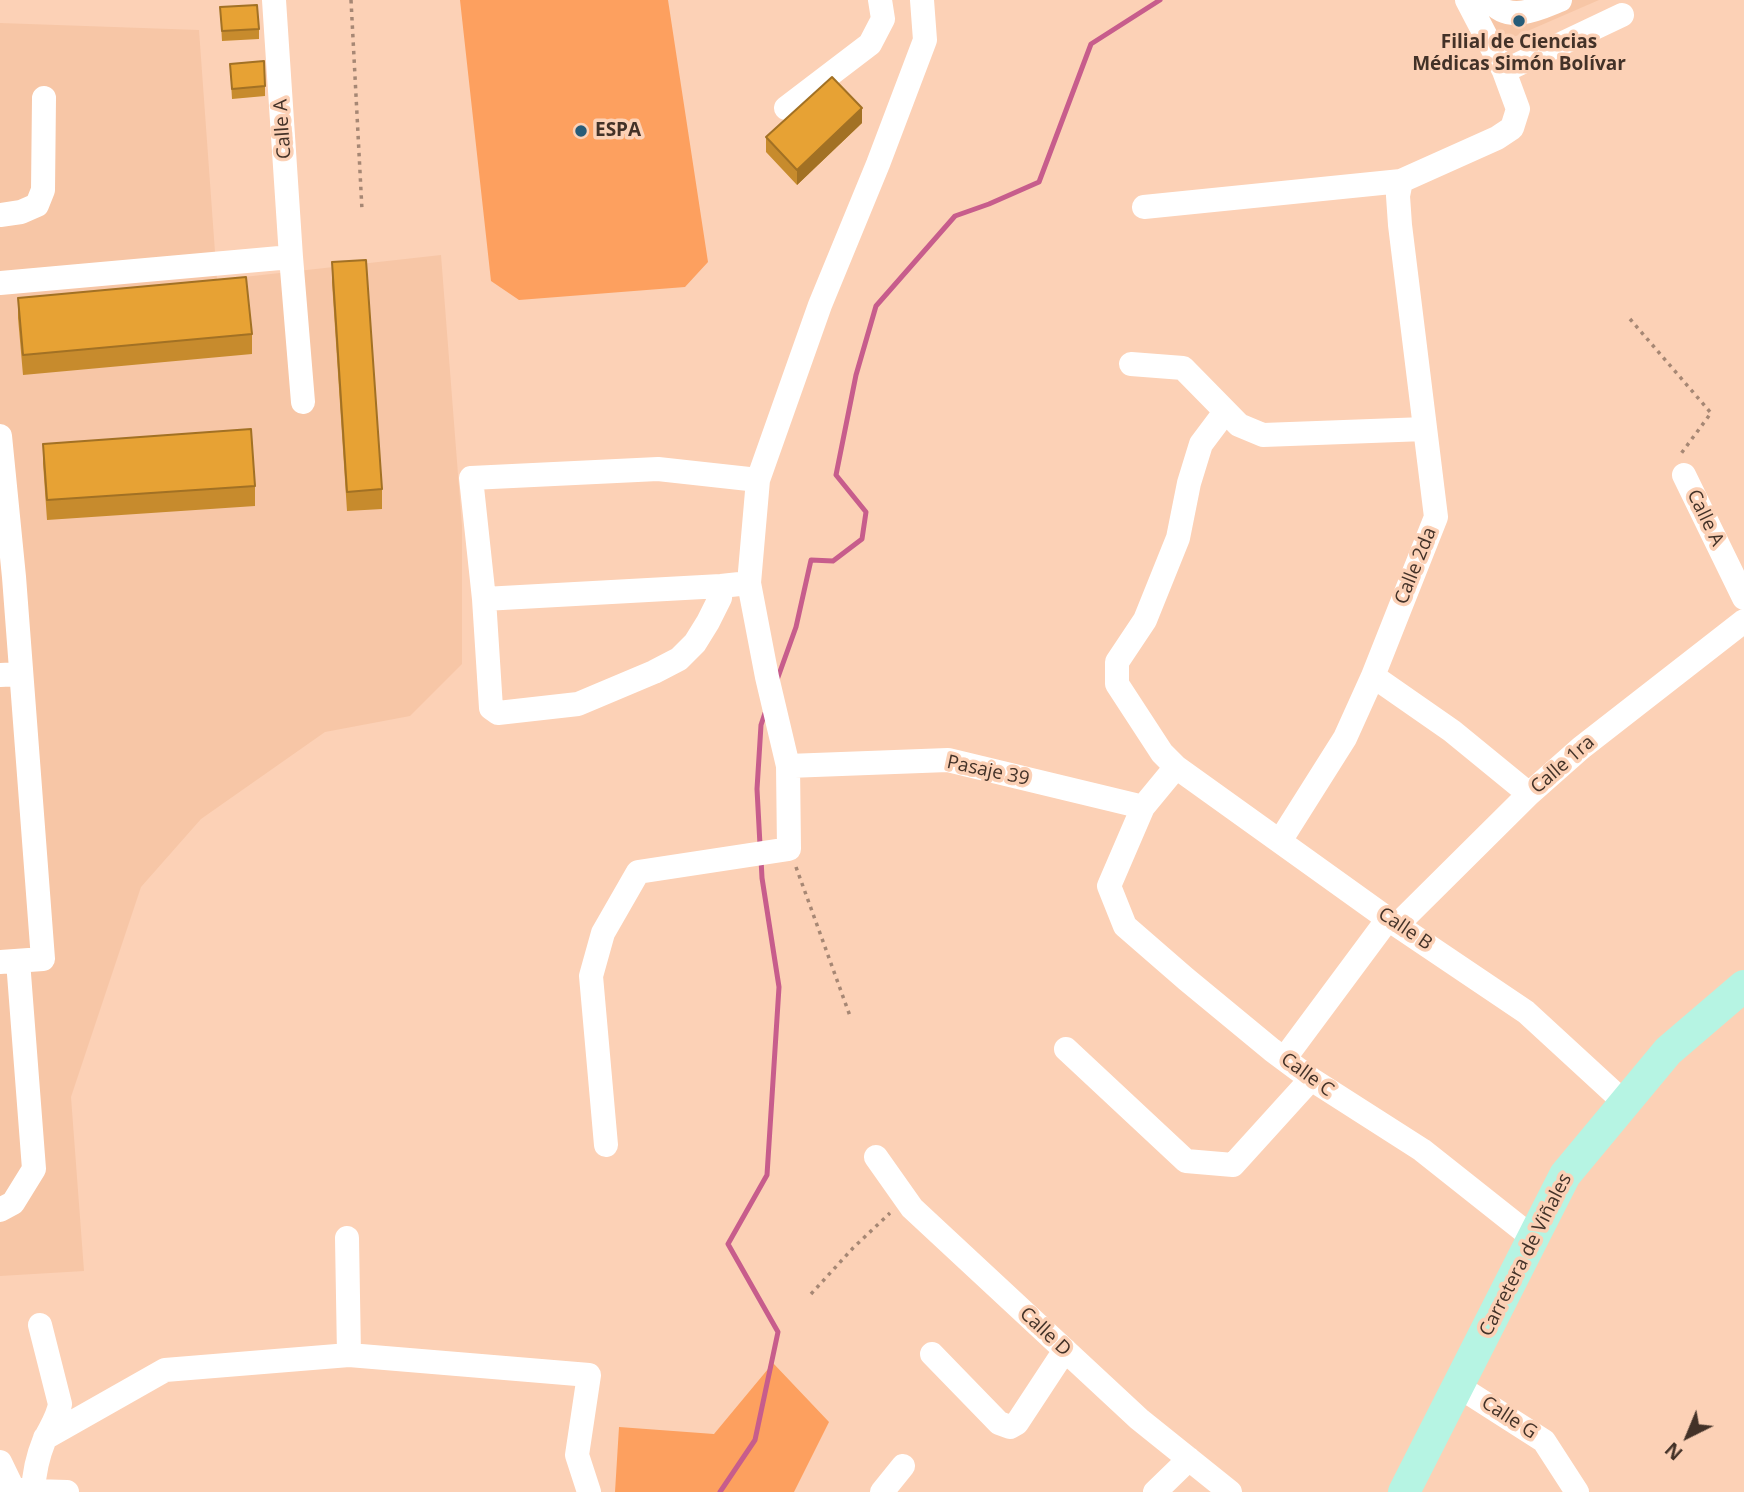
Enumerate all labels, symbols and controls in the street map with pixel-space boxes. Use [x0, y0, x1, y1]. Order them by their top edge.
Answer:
marker: Filial de Ciencias Médicas Simón Bolívar [1511, 13, 1527, 29]
place label: Filial de Ciencias Médicas Simón Bolívar [1412, 32, 1626, 76]
street label: Calle A [270, 98, 296, 160]
place label: ESPA [595, 120, 641, 142]
marker: ESPA [573, 123, 589, 139]
street label: Calle A [1682, 486, 1728, 550]
street label: Calle 2da [1390, 524, 1442, 608]
street label: Calle 1ra [1526, 731, 1600, 799]
street label: Pasaje 39 [945, 751, 1031, 791]
street label: Calle B [1374, 903, 1436, 955]
street label: Calle C [1276, 1048, 1338, 1102]
street label: Carretera de Viñales [1475, 1170, 1577, 1340]
street label: Calle D [1015, 1303, 1075, 1361]
street label: Calle G [1477, 1392, 1541, 1444]
north arrow [1653, 1401, 1723, 1471]
text: N [1659, 1437, 1688, 1466]

